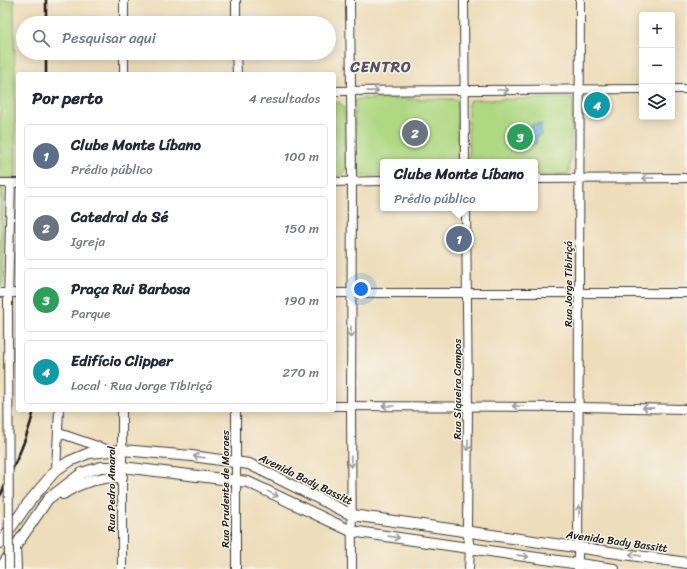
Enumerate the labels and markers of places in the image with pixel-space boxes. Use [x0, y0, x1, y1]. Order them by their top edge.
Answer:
pin: 4 [584, 90, 610, 120]
pin: 2 [402, 118, 428, 148]
pin: 3 [507, 122, 533, 152]
pin: 1 [446, 224, 472, 254]

